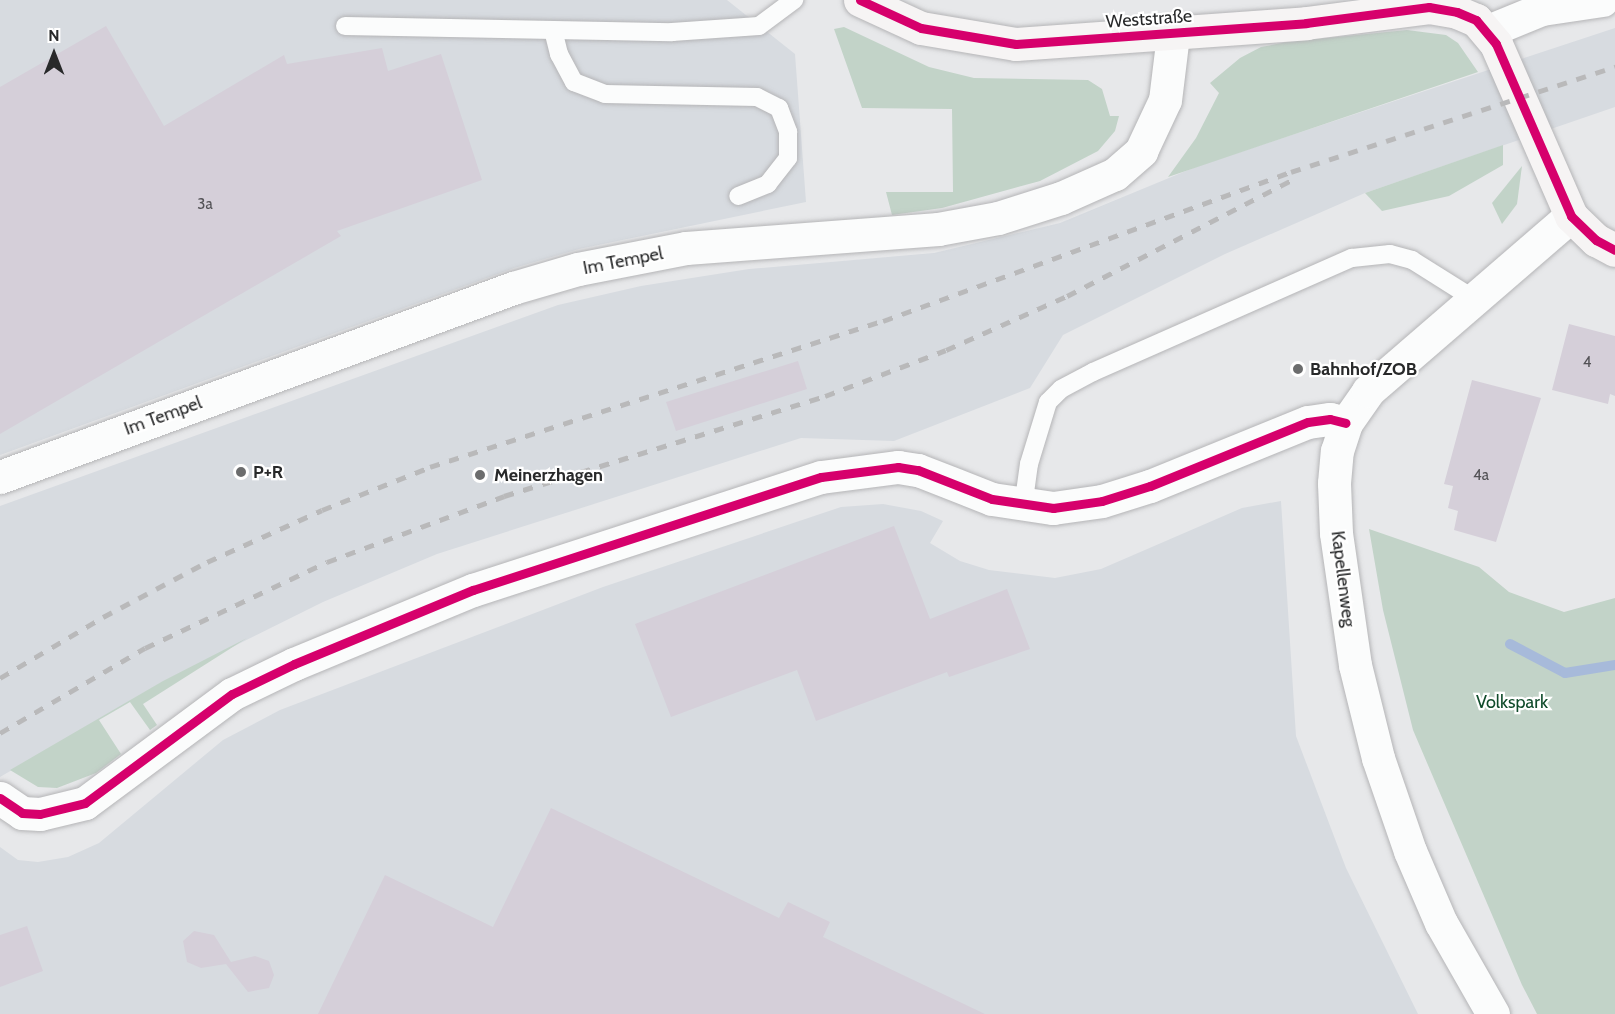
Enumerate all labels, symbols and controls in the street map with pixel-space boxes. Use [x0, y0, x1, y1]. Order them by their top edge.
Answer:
street label: Weststraße [1105, 5, 1193, 33]
north arrow [24, 24, 84, 84]
text: N [48, 26, 60, 45]
house number: 3a [197, 196, 213, 214]
street label: Im Tempel [581, 243, 665, 279]
house number: 4 [1583, 354, 1591, 372]
place label: Bahnhof/ZOB [1310, 358, 1417, 380]
marker: Bahnhof/ZOB [1291, 362, 1305, 376]
street label: Im Tempel [121, 392, 205, 440]
place label: P+R [253, 461, 283, 483]
place label: Meinerzhagen [494, 464, 603, 486]
marker: P+R [234, 465, 248, 479]
marker: Meinerzhagen [471, 466, 489, 484]
house number: 4a [1473, 467, 1489, 485]
street label: Kapellenweg [1326, 530, 1360, 628]
park label: Volkspark [1476, 691, 1548, 713]

